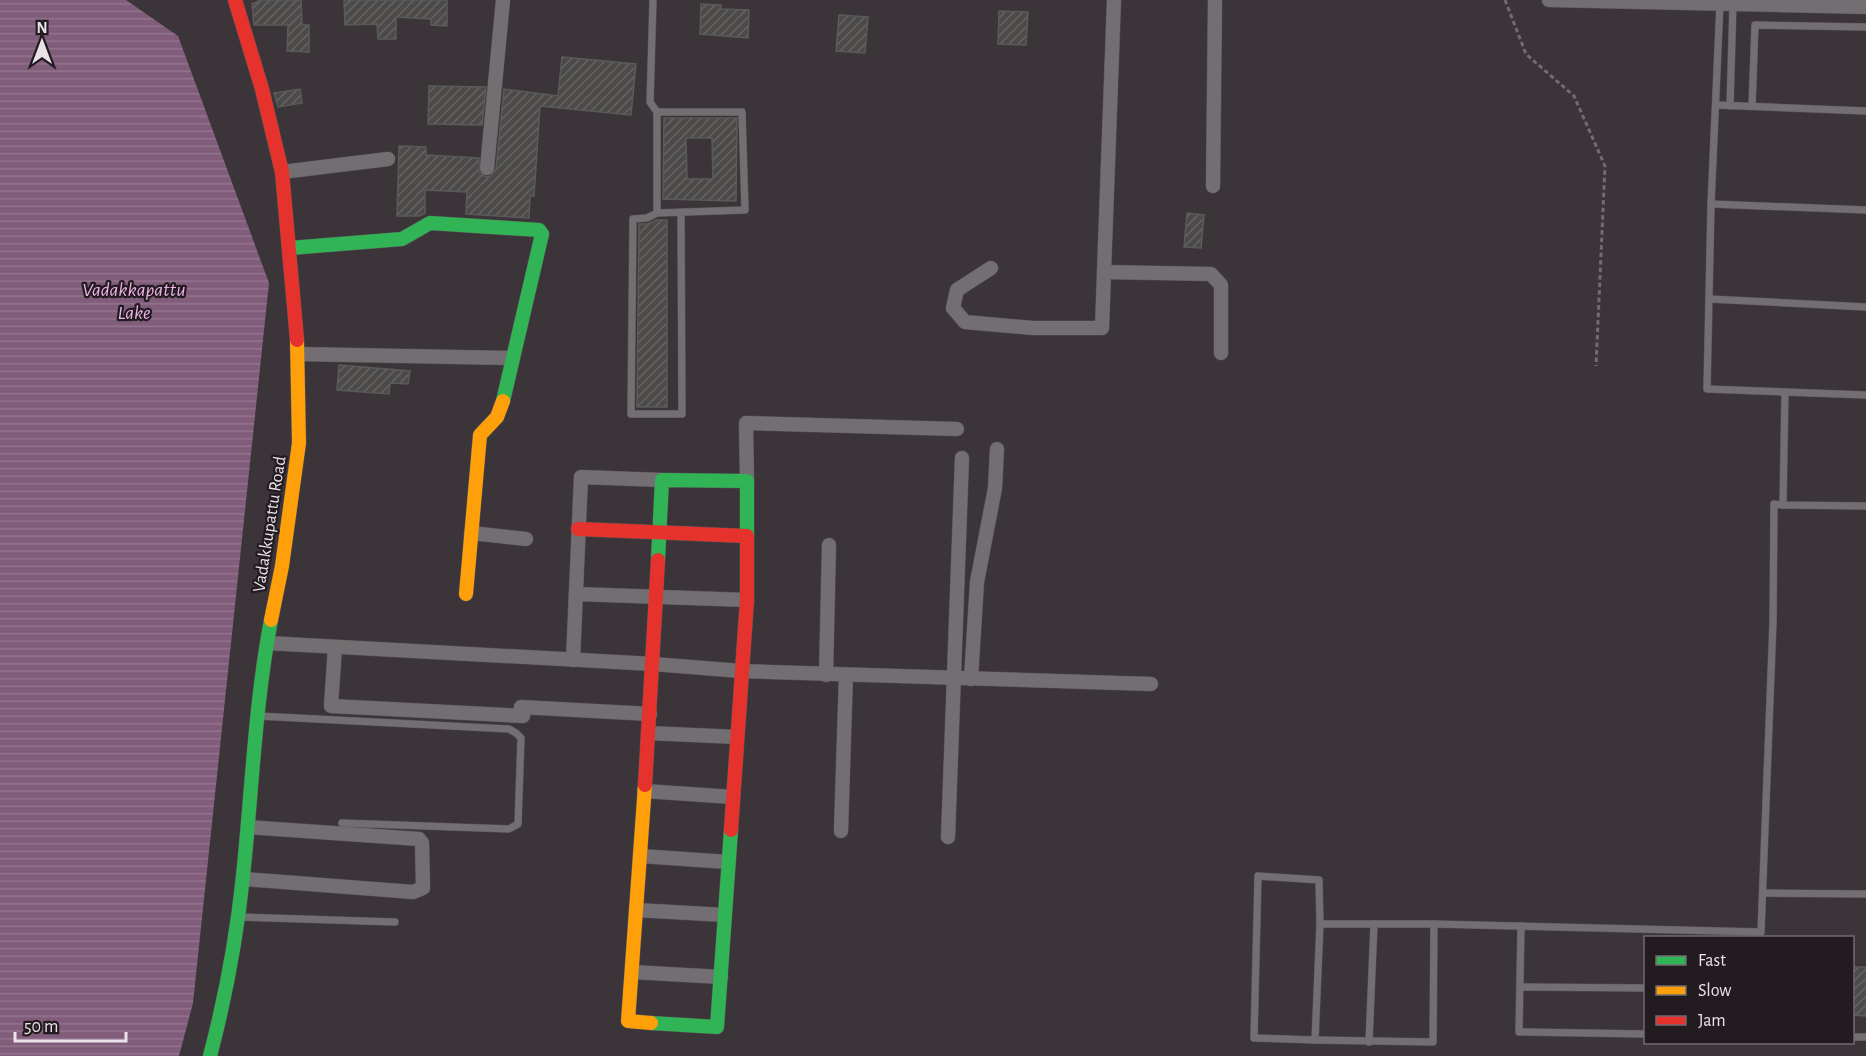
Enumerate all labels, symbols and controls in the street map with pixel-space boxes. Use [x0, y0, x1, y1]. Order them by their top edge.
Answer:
north arrow [12, 12, 72, 72]
text: N [36, 20, 48, 36]
water label: Vadakkapattu Lake [82, 280, 186, 323]
street label: Vadakkupattu Road [250, 455, 290, 594]
legend [1644, 936, 1854, 1044]
text: Fast [1698, 952, 1726, 970]
text: Slow [1698, 982, 1731, 1000]
scale bar [15, 1005, 126, 1043]
text: Jam [1698, 1012, 1726, 1030]
text: 50 m [24, 1018, 58, 1036]

